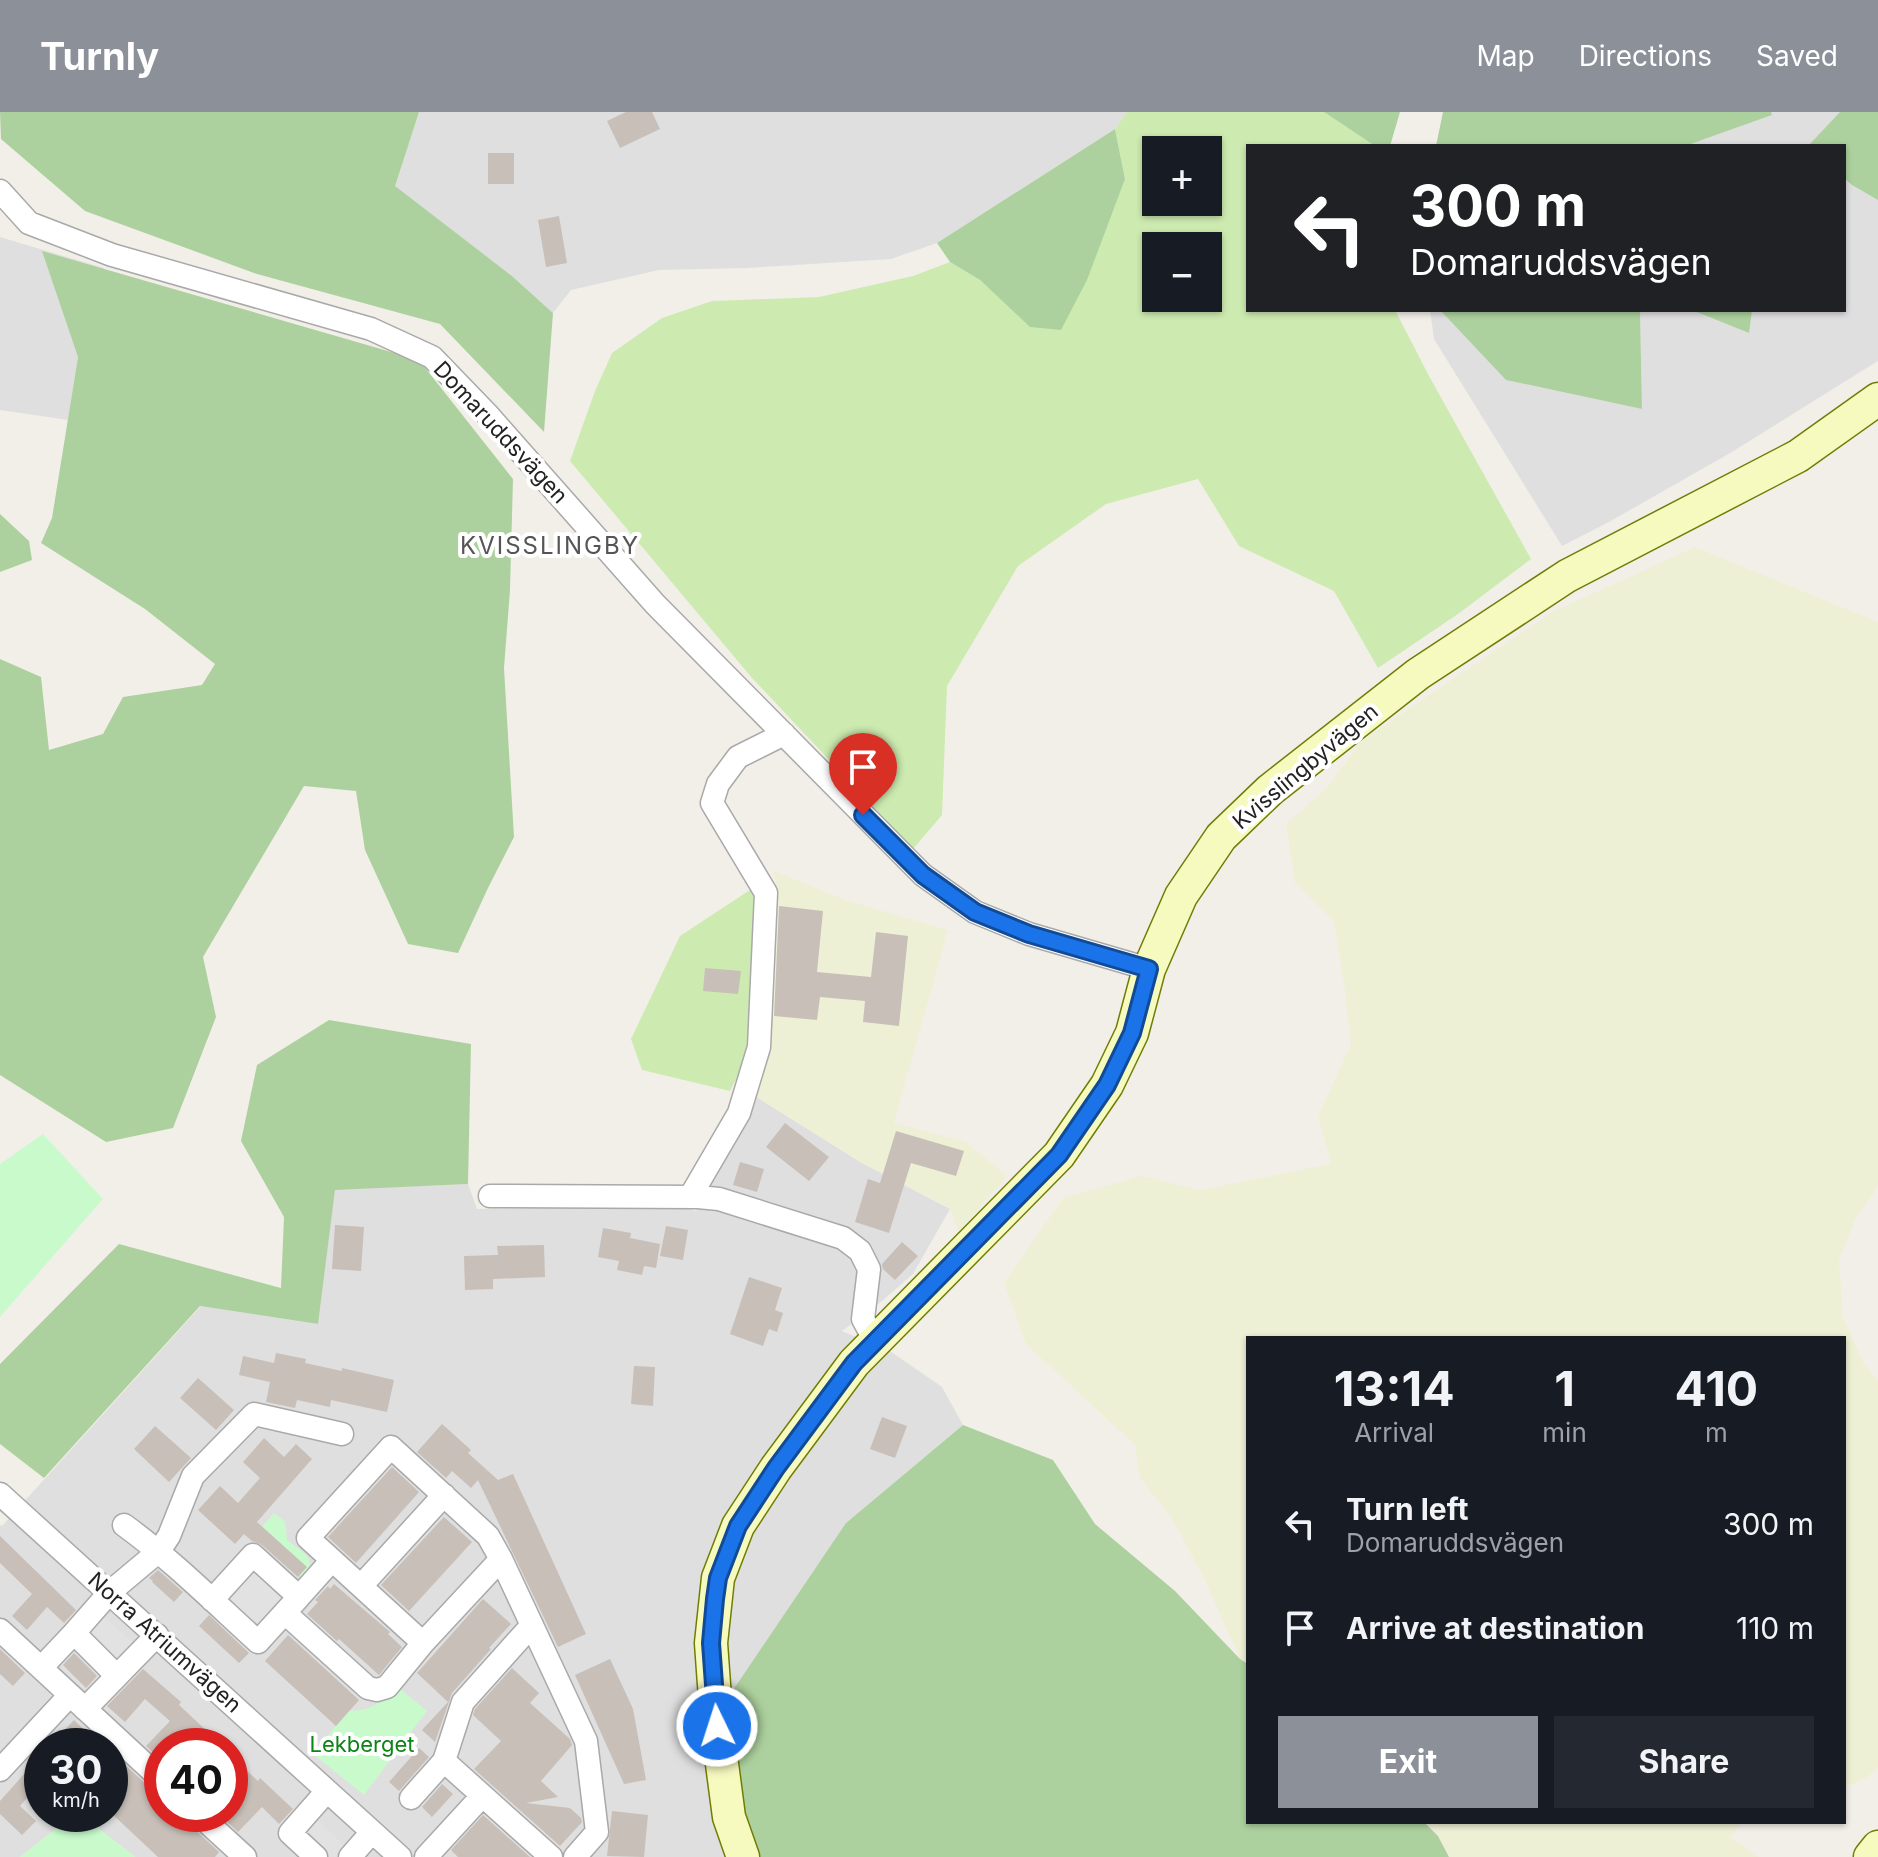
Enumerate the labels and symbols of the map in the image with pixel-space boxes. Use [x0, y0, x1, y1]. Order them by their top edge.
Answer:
street label: Domaruddsvägen [429, 356, 573, 508]
district label: KVISSLINGBY [460, 531, 640, 560]
street label: Kvisslingbyvägen [1227, 698, 1383, 834]
pin [829, 733, 897, 815]
street label: Norra Atriumvägen [83, 1566, 247, 1718]
position arrow [675, 1684, 759, 1768]
speed limit sign: 40 [144, 1728, 248, 1832]
park label: Lekberget [309, 1731, 415, 1757]

